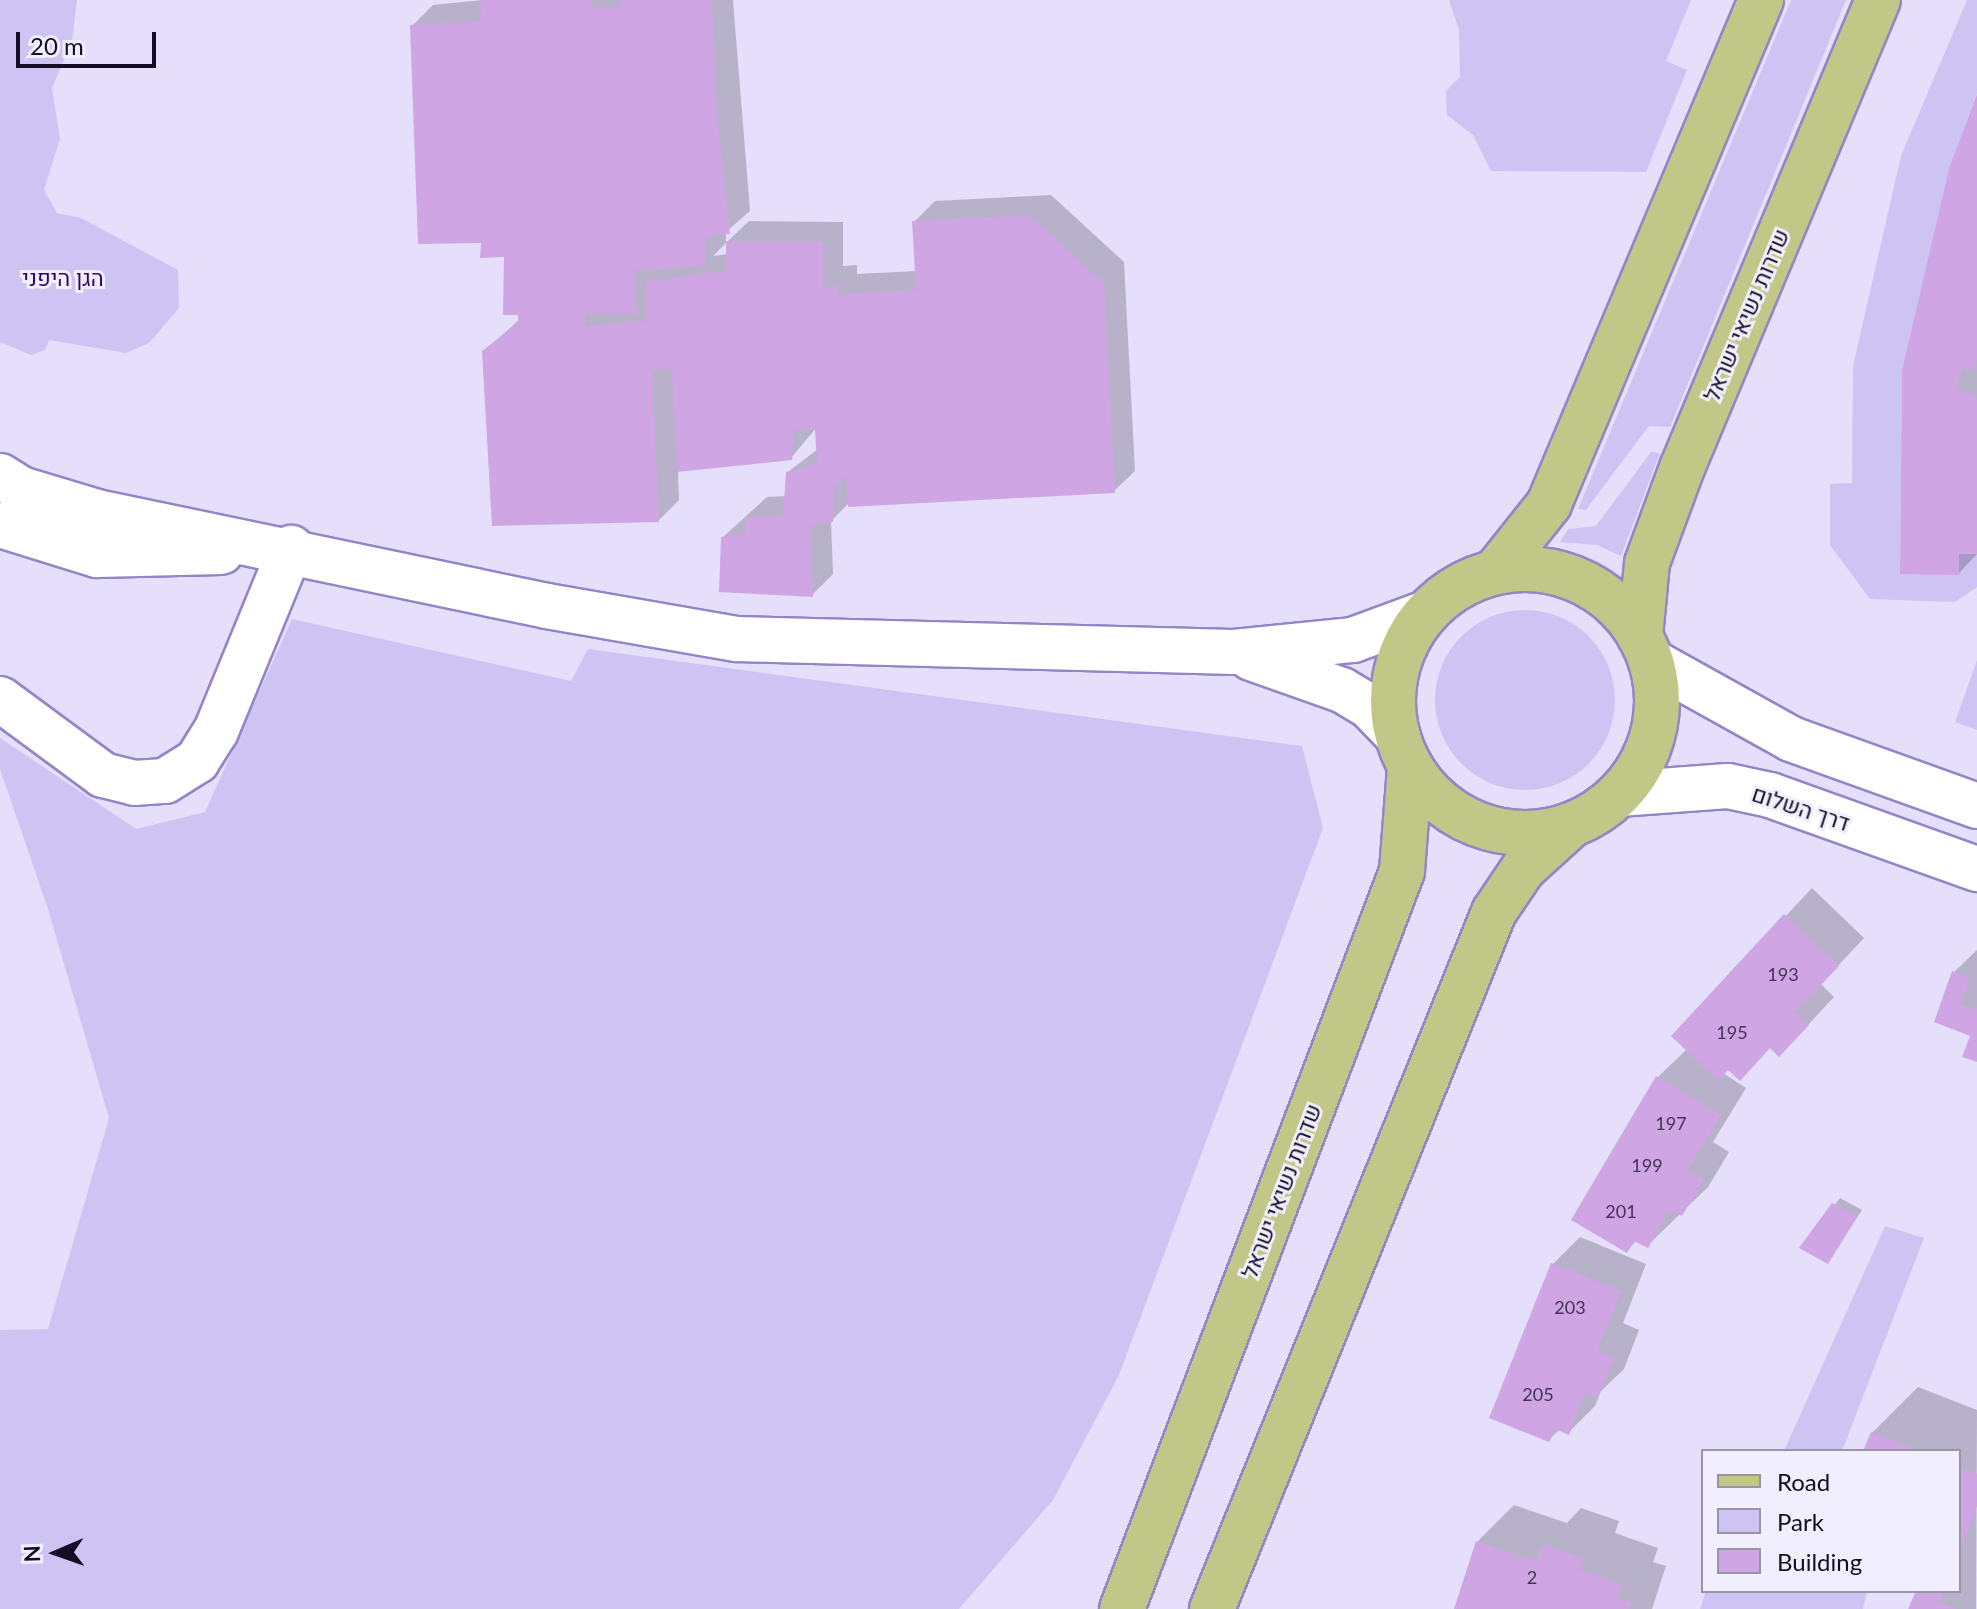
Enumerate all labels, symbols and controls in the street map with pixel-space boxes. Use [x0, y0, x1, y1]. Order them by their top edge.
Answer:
scale bar [20, 16, 160, 66]
text: 20 m [30, 31, 84, 60]
street label: שדרות נשיאי ישראל [1698, 225, 1794, 405]
park label: הגן היפני [22, 265, 104, 291]
street label: דרך השלום [1749, 780, 1853, 836]
house number: 193 [1767, 963, 1799, 985]
house number: 195 [1716, 1021, 1748, 1043]
street label: שדרות נשיאי ישראל [1236, 1100, 1326, 1282]
house number: 197 [1655, 1112, 1687, 1134]
house number: 199 [1631, 1154, 1663, 1176]
house number: 201 [1605, 1200, 1637, 1222]
house number: 203 [1554, 1296, 1586, 1318]
house number: 205 [1522, 1383, 1554, 1405]
legend [1701, 1449, 1961, 1593]
text: Road [1777, 1467, 1830, 1496]
text: Park [1777, 1507, 1824, 1536]
north arrow [16, 1513, 96, 1593]
text: N [18, 1545, 45, 1563]
text: Building [1777, 1547, 1862, 1576]
house number: 2 [1527, 1566, 1537, 1588]

